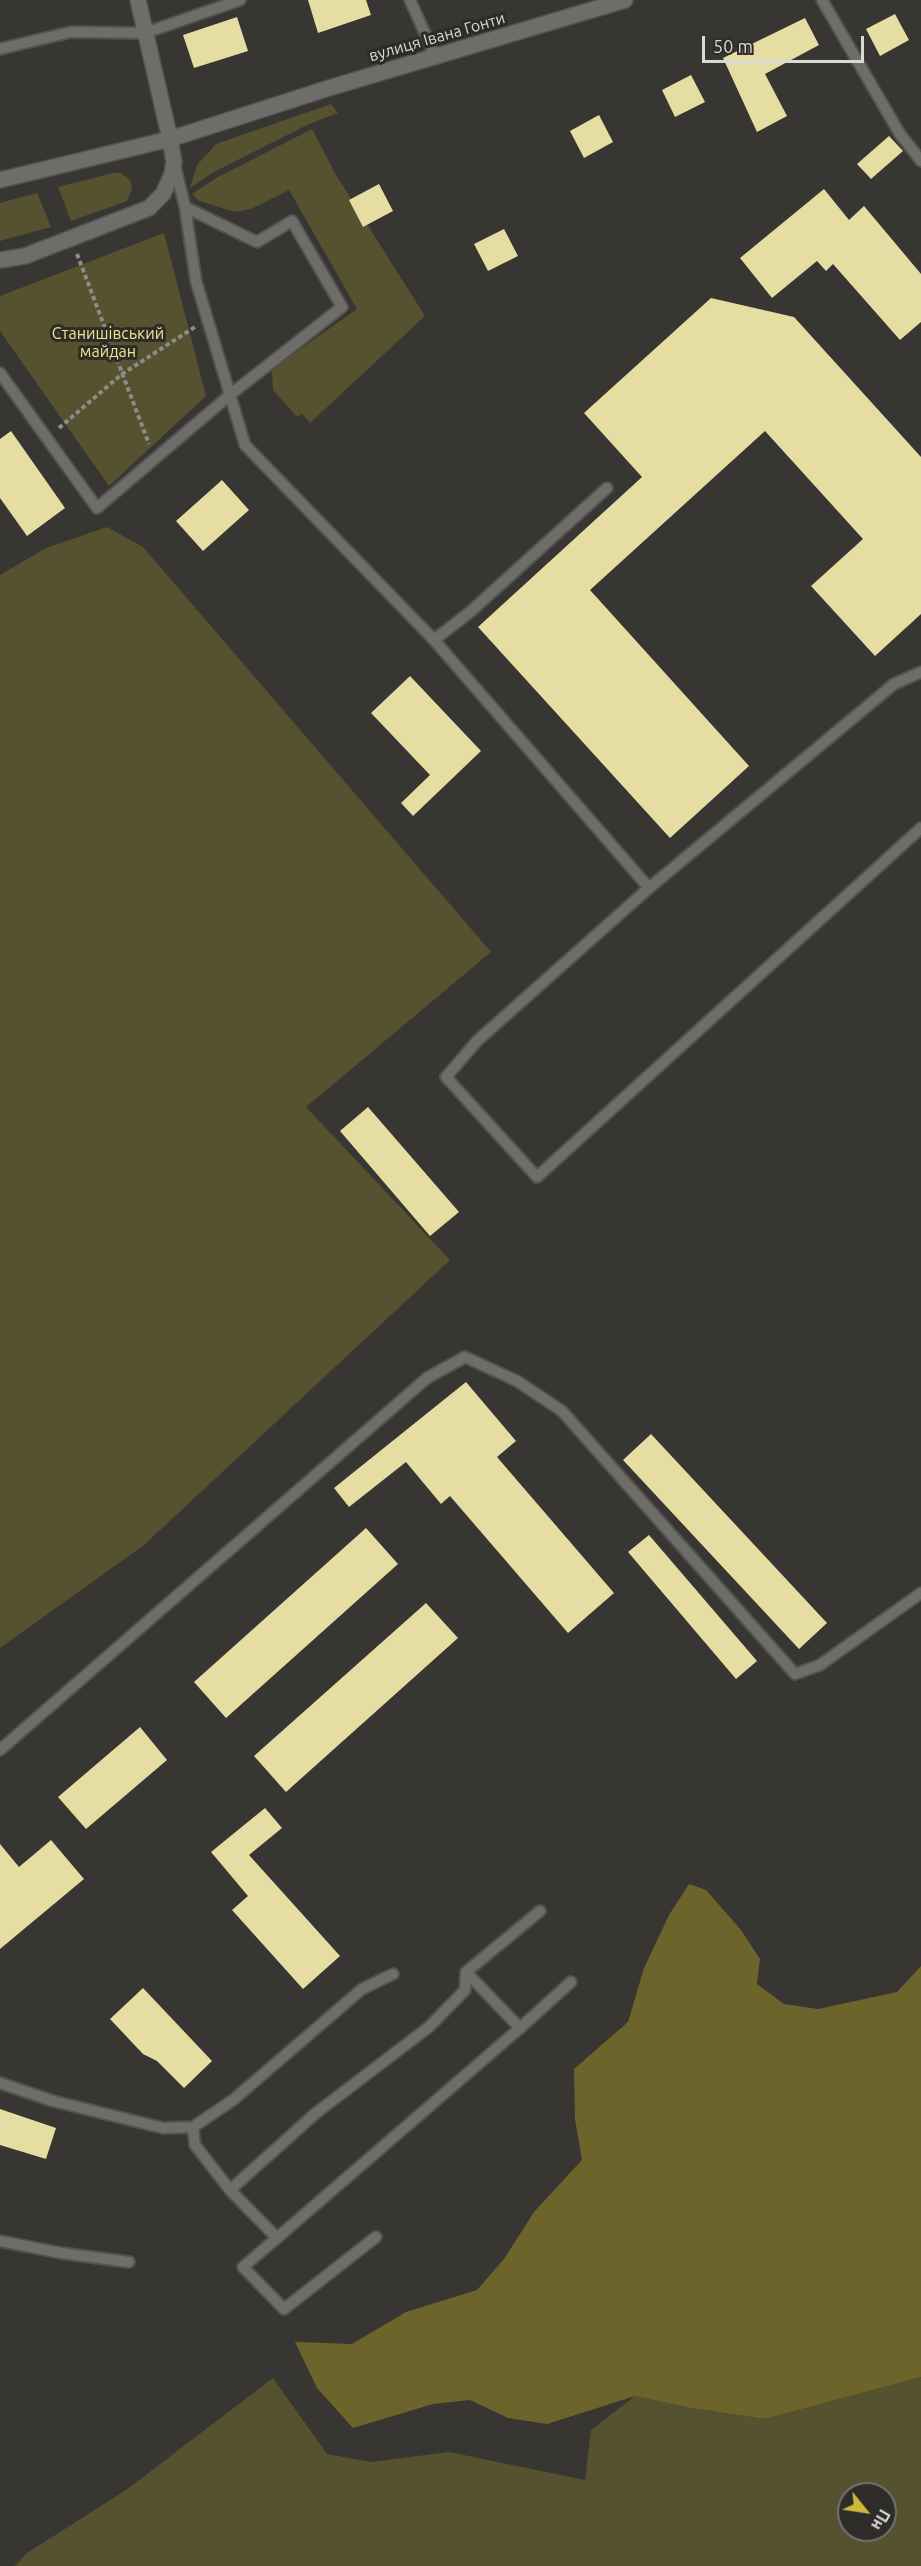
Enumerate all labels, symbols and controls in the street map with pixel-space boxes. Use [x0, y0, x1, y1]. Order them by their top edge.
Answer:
street label: вулиця Івана Гонти [367, 8, 507, 66]
scale bar [705, 24, 867, 62]
text: 50 m [713, 36, 753, 56]
park label: Станишівський майдан [52, 324, 164, 362]
north arrow [837, 2482, 897, 2542]
text: Пн [868, 2506, 894, 2534]

